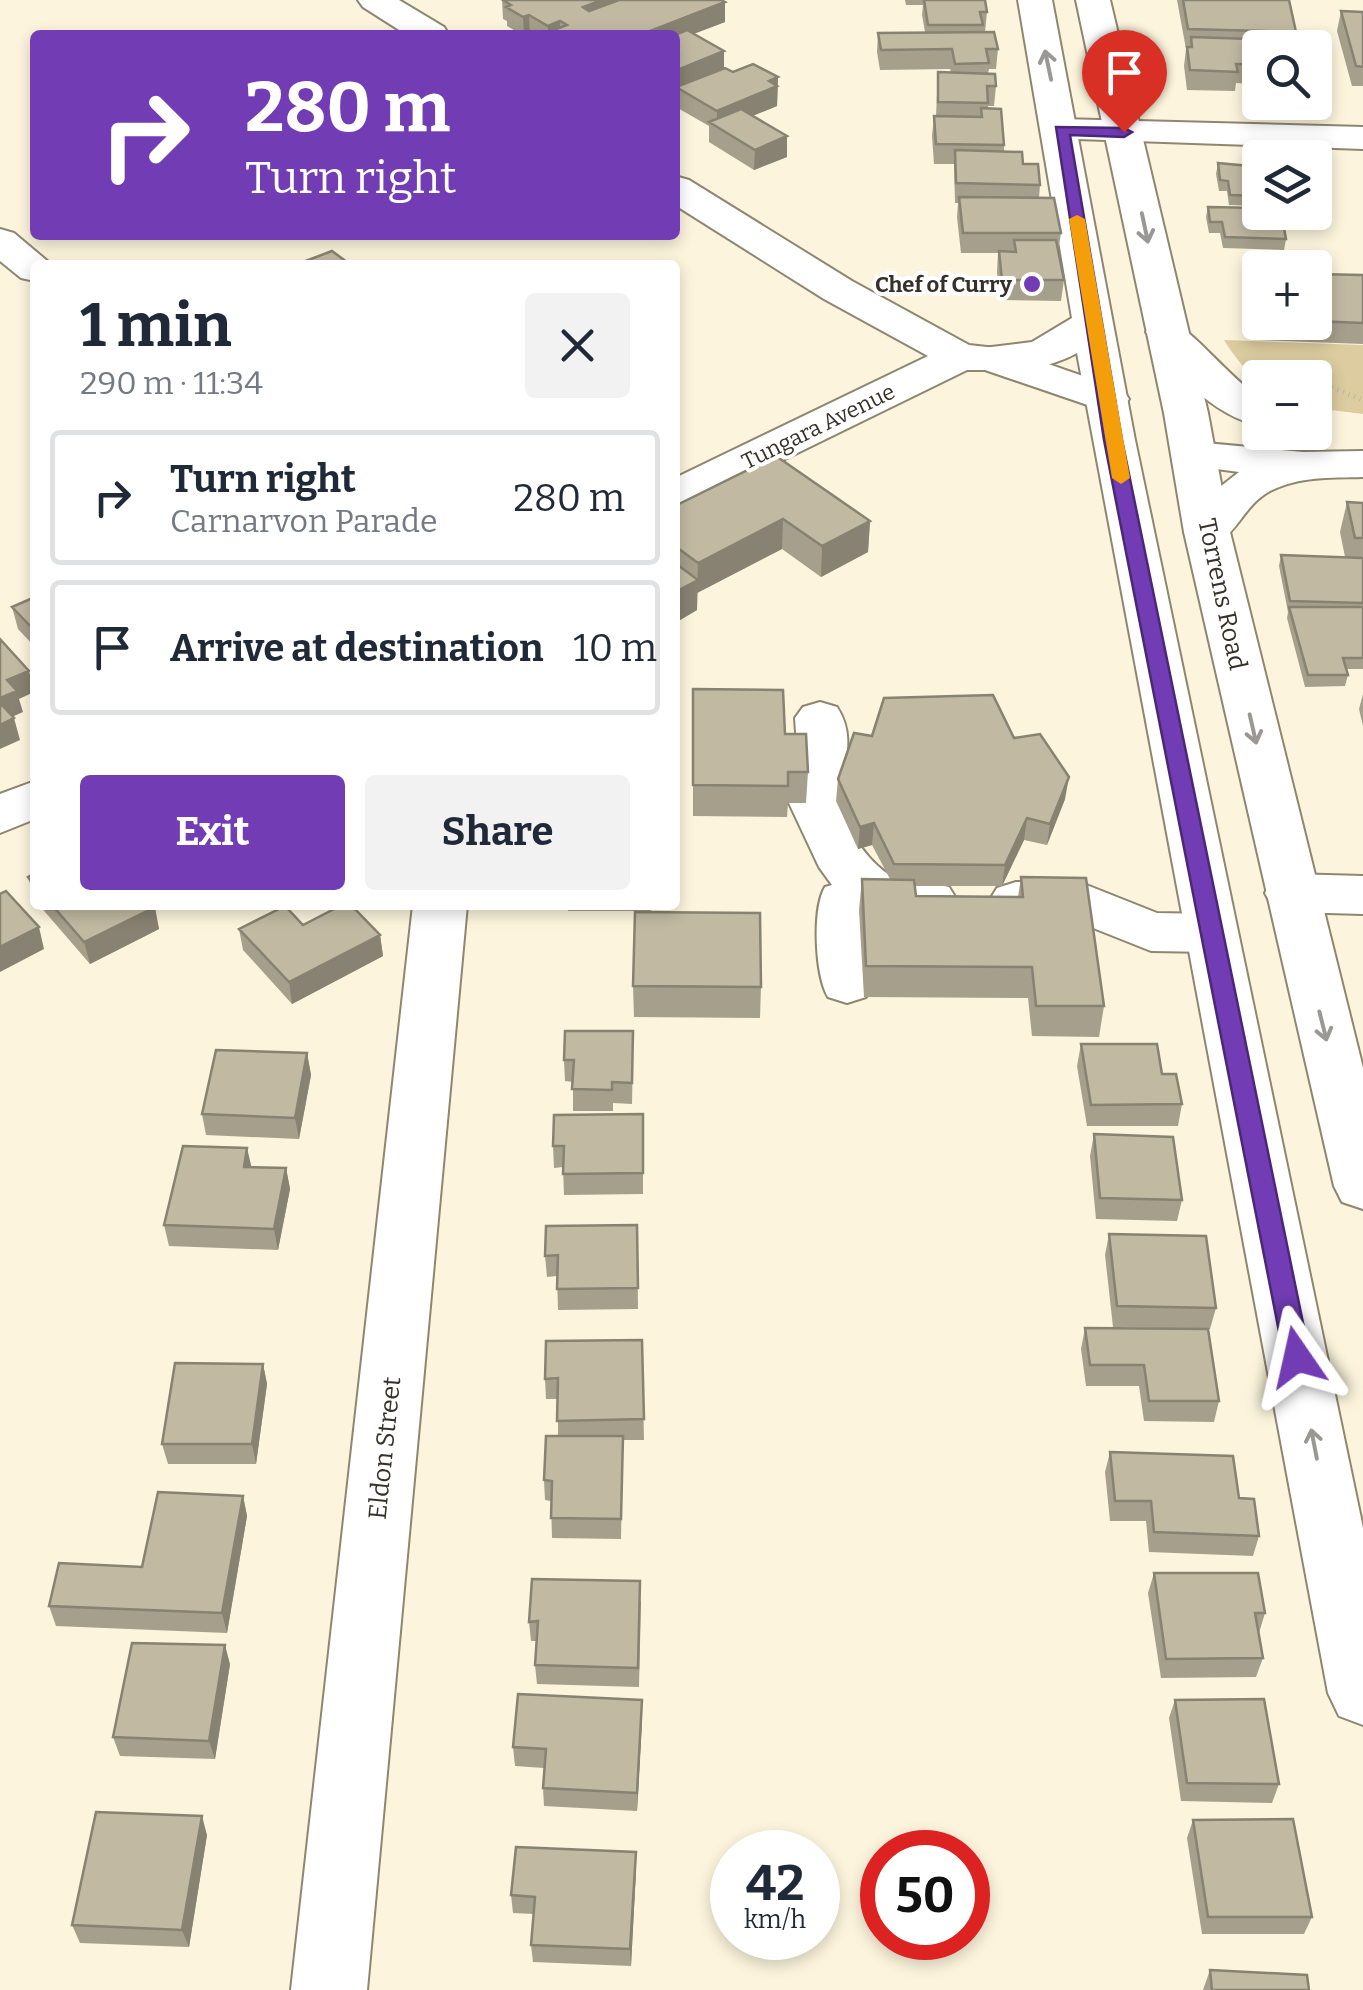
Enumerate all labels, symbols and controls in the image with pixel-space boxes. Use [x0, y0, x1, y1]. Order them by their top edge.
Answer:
pin [1082, 30, 1167, 133]
map controls [1242, 30, 1332, 450]
button: search [1242, 30, 1332, 120]
icon: arrive [1097, 45, 1152, 100]
one-way arrow [1038, 50, 1057, 82]
text: 280 m [245, 66, 450, 150]
icon: right [80, 70, 210, 200]
button: layers [1242, 140, 1332, 230]
text: Turn right [245, 151, 457, 205]
one-way arrow [1137, 211, 1155, 243]
button: + [1242, 250, 1332, 340]
place label: Chef of Curry [875, 271, 1013, 298]
marker: Chef of Curry [1021, 273, 1043, 295]
text: 1 min [80, 290, 232, 362]
button: close [525, 293, 630, 398]
button: − [1242, 360, 1332, 450]
text: 290 m · 11:34 [80, 364, 263, 402]
street label: Tungara Avenue [737, 378, 899, 475]
text: Turn right [170, 456, 356, 502]
icon: right [85, 470, 140, 525]
text: 280 m [513, 475, 625, 521]
text: Carnarvon Parade [170, 502, 438, 540]
street label: Torrens Road [1191, 516, 1253, 673]
icon: arrive [85, 620, 140, 675]
text: Arrive at destination [170, 625, 543, 671]
text: 10 m [573, 625, 657, 671]
one-way arrow [1245, 712, 1263, 744]
button: Exit [80, 775, 345, 890]
button: Share [365, 775, 630, 890]
one-way arrow [1315, 1010, 1334, 1041]
position arrow [1245, 1305, 1349, 1409]
street label: Eldon Street [363, 1375, 407, 1521]
one-way arrow [1304, 1429, 1323, 1461]
speed limit sign: 50 [860, 1830, 990, 1960]
text: 42 [746, 1853, 804, 1913]
text: km/h [744, 1905, 806, 1935]

